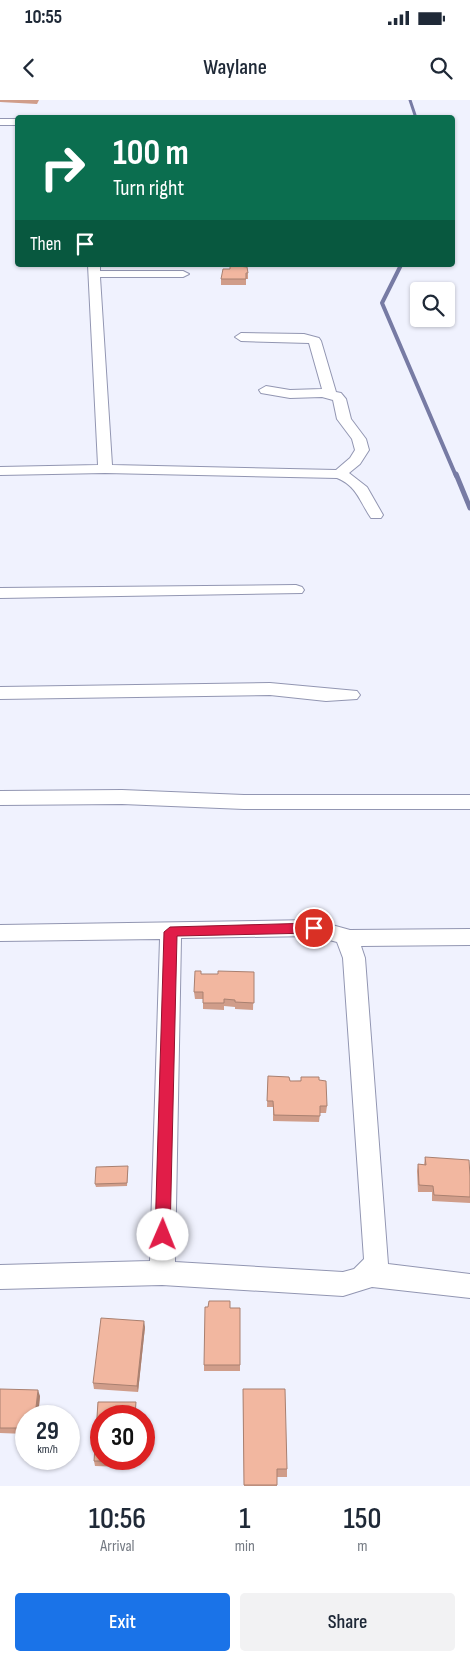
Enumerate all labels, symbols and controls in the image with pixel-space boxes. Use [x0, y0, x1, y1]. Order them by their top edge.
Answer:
text: 10:55 [25, 6, 62, 29]
icon: back [15, 54, 43, 82]
text: Waylane [203, 54, 267, 81]
icon: search [427, 54, 455, 82]
text: 100 m [113, 132, 189, 175]
icon: right [30, 135, 95, 200]
text: Turn right [113, 175, 184, 202]
icon: arrive [71, 230, 99, 258]
text: Then [30, 233, 61, 256]
map controls [410, 282, 455, 327]
button: search [410, 282, 455, 327]
pin [293, 907, 335, 949]
icon: arrive [300, 914, 328, 942]
position arrow [136, 1208, 188, 1260]
speed limit sign: 30 [90, 1405, 155, 1470]
text: 29 [36, 1416, 59, 1447]
text: km/h [37, 1442, 58, 1457]
text: 10:56 [89, 1501, 146, 1537]
text: 1 [239, 1501, 250, 1537]
text: 150 [344, 1501, 381, 1537]
text: Arrival [100, 1537, 135, 1556]
text: min [235, 1537, 255, 1556]
text: m [357, 1537, 368, 1556]
button: Exit [15, 1593, 230, 1651]
button: Share [240, 1593, 455, 1651]

